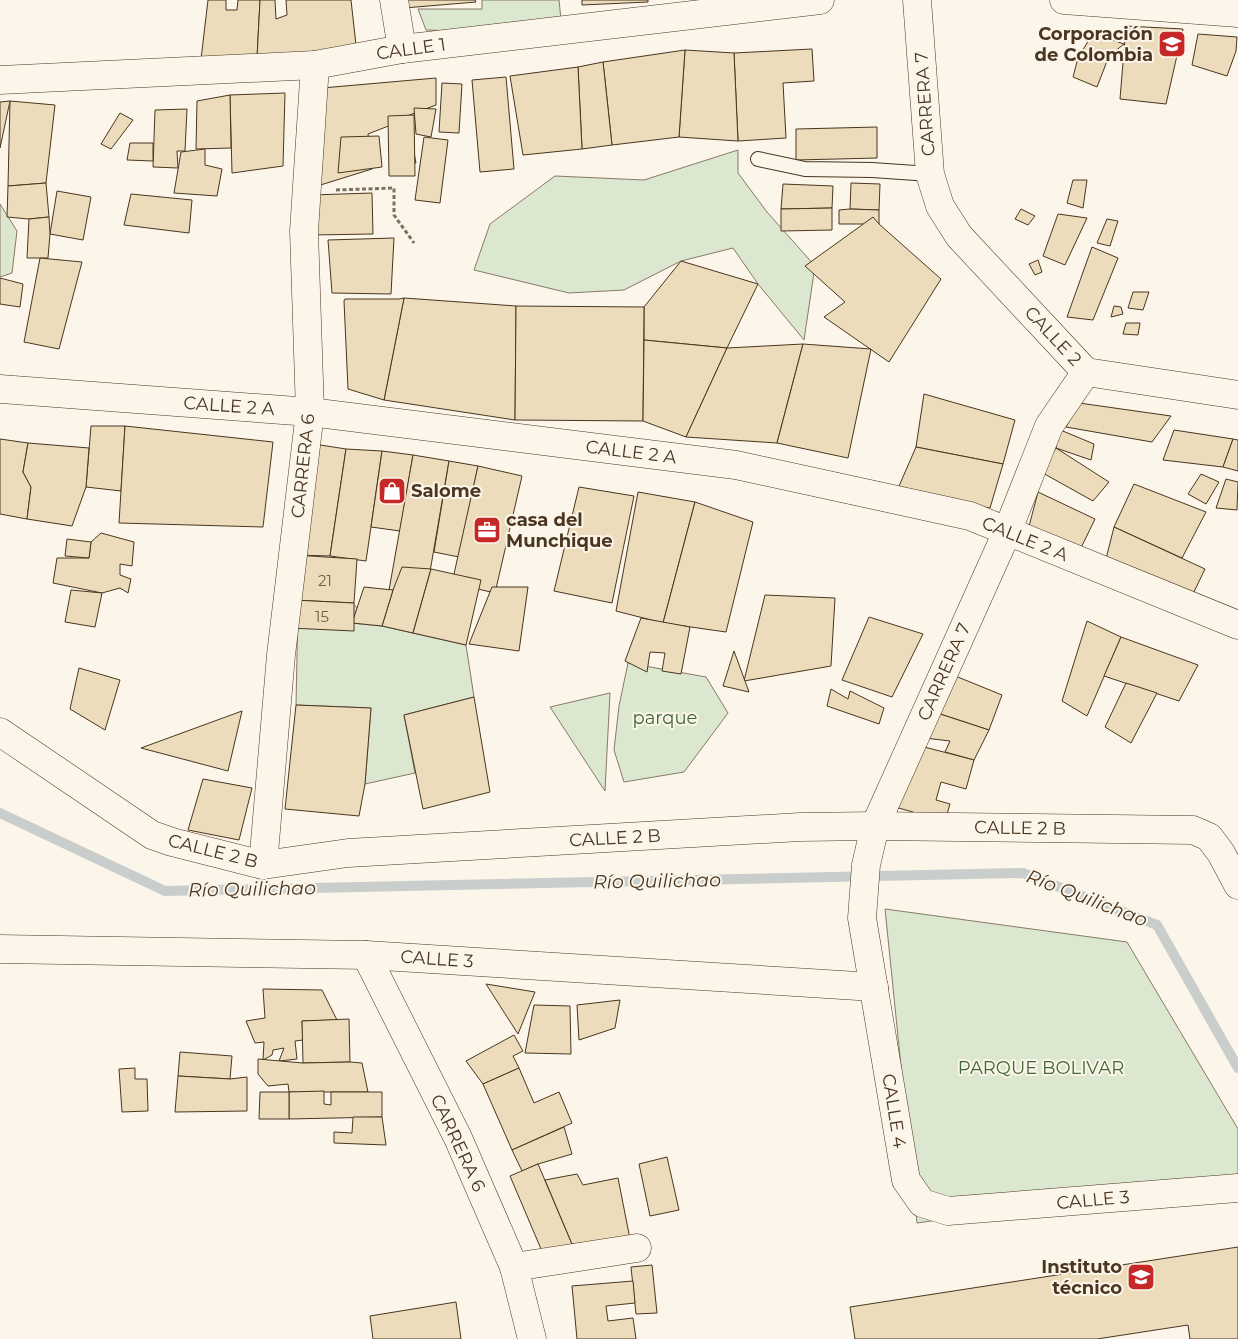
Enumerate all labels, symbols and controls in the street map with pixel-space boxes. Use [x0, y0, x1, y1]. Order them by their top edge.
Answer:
place label: Corporación de Colombia [1035, 23, 1153, 66]
school or university icon: Corporación de Colombia [1157, 29, 1187, 59]
street label: CALLE 1 [375, 33, 447, 65]
street label: CARRERA 7 [910, 51, 940, 157]
street label: CALLE 2 [1020, 302, 1086, 370]
street label: CALLE 2 A [183, 392, 275, 420]
street label: CARRERA 6 [287, 413, 319, 519]
street label: CALLE 2 A [584, 436, 678, 468]
shop icon: Salome [377, 476, 407, 506]
place label: Salome [411, 480, 481, 502]
place label: casa del Munchique [506, 509, 613, 552]
street label: CALLE 2 A [979, 512, 1071, 566]
office icon: casa del Munchique [472, 515, 502, 545]
house number: 21 [318, 571, 332, 590]
house number: 15 [315, 607, 329, 626]
street label: CARRERA 7 [913, 620, 975, 724]
park label: parque [633, 707, 698, 729]
street label: CALLE 2 B [974, 816, 1066, 840]
street label: CALLE 2 B [569, 825, 661, 851]
street label: CALLE 2 B [166, 829, 260, 873]
water label: Río Quilichao [1023, 864, 1151, 932]
water label: Río Quilichao [593, 868, 721, 894]
water label: Río Quilichao [188, 876, 316, 902]
street label: CALLE 3 [400, 945, 474, 973]
park label: PARQUE BOLIVAR [958, 1057, 1124, 1079]
street label: CALLE 4 [877, 1072, 911, 1150]
street label: CARRERA 6 [426, 1091, 490, 1195]
street label: CALLE 3 [1055, 1186, 1131, 1214]
place label: Instituto técnico [1041, 1256, 1122, 1299]
school or university icon: Instituto técnico [1126, 1262, 1156, 1292]

